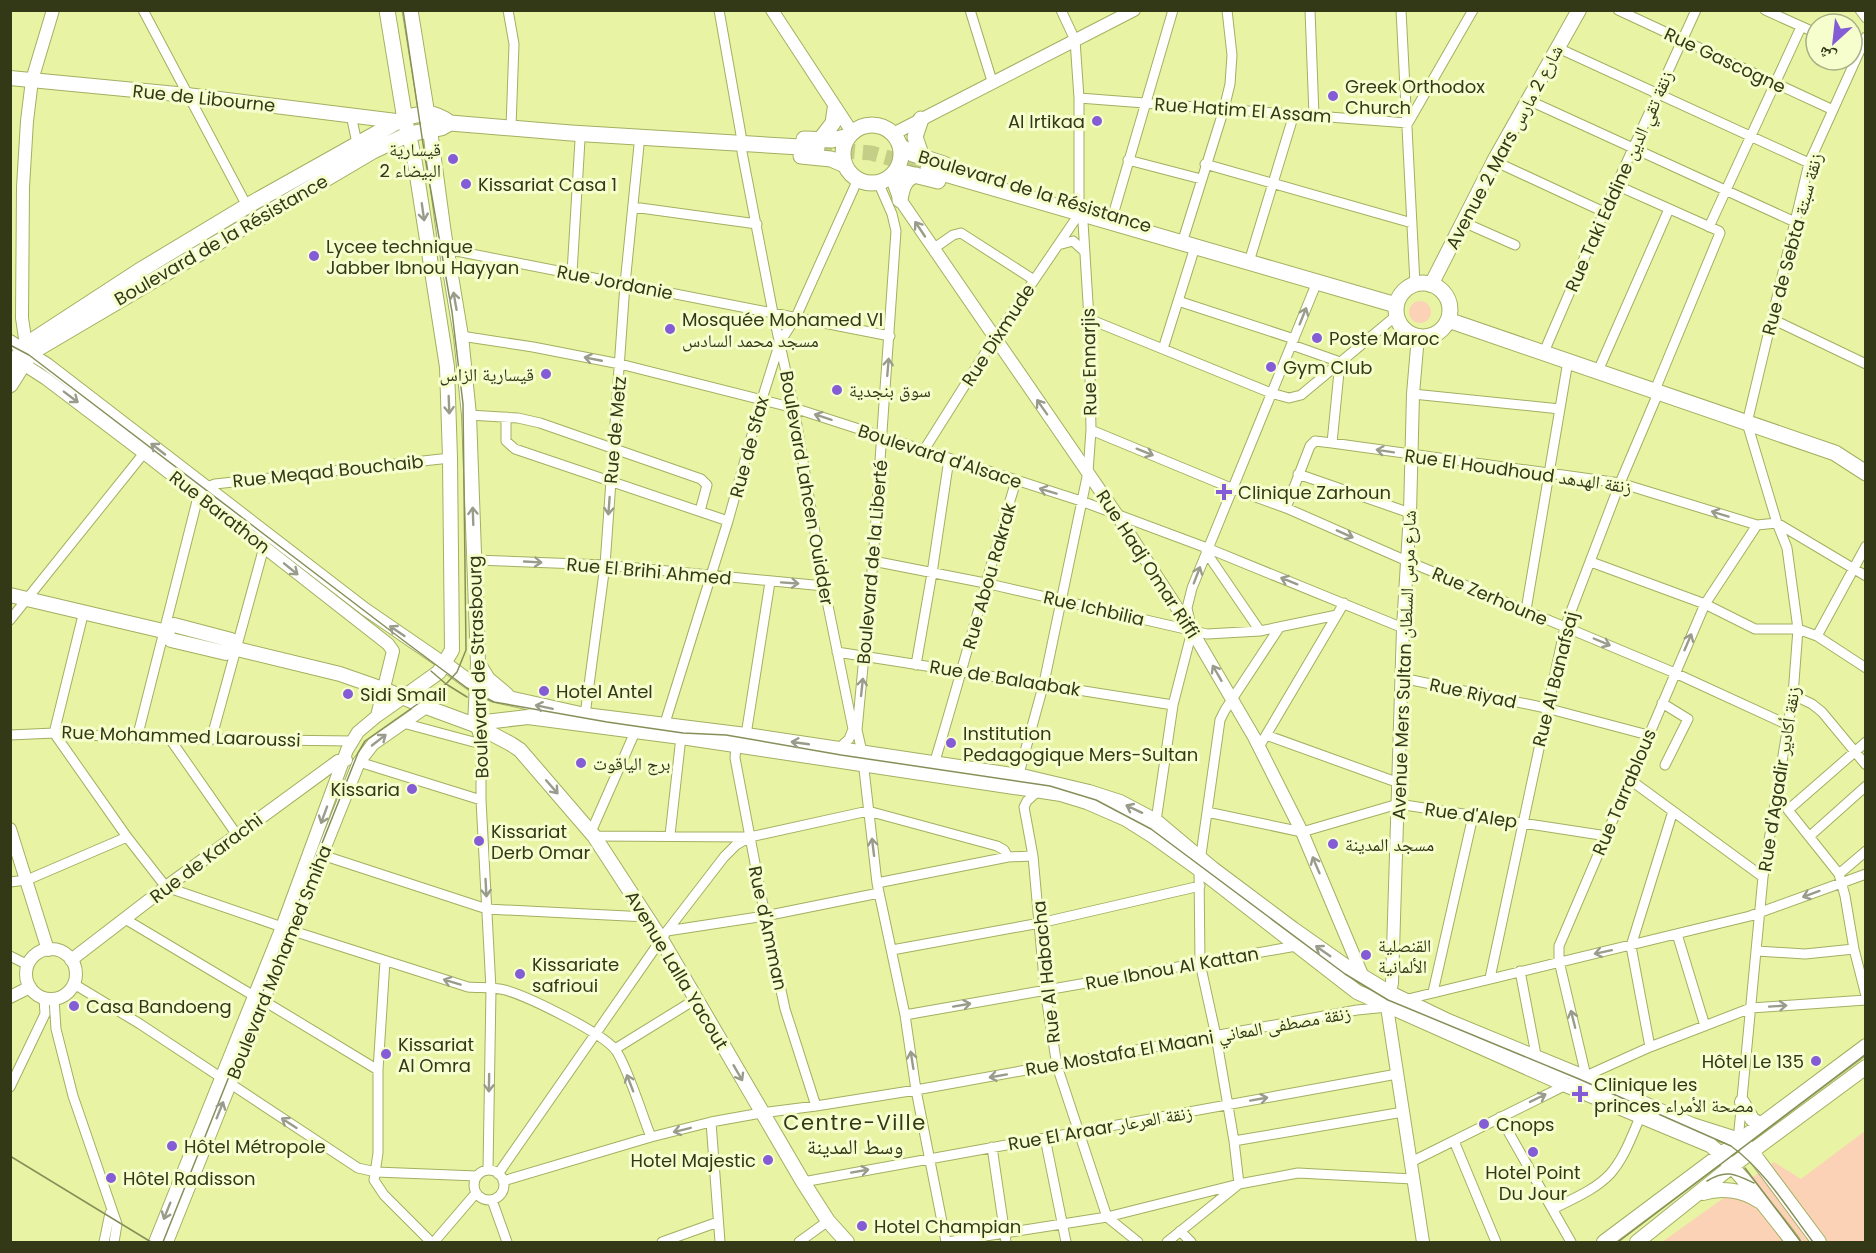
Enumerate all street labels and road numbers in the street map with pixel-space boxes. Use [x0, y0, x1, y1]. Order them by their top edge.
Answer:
street label: Rue Gascogne [1660, 21, 1790, 99]
street label: Avenue 2 Mars شارع 2 مارس [1439, 40, 1569, 254]
street label: Rue Taki Eddine زنقة تقي الدين [1559, 66, 1682, 297]
street label: Rue de Libourne [131, 78, 277, 118]
street label: Rue Hatim El Assam [1154, 91, 1332, 129]
street label: Boulevard de la Résistance [915, 144, 1155, 238]
street label: Rue de Sebta زنقة سبتة [1756, 150, 1828, 338]
street label: Boulevard de la Résistance [110, 168, 332, 312]
street label: Rue Jordanie [555, 259, 675, 305]
street label: Rue Dixmude [955, 279, 1041, 391]
street label: Rue Ennarjis [1076, 308, 1102, 416]
street label: Boulevard Lahcen Ouidder [774, 369, 840, 608]
street label: Rue de Metz [598, 375, 632, 485]
street label: Rue de Sfax [723, 393, 775, 500]
street label: Boulevard d'Alsace [855, 418, 1025, 494]
street label: Rue El Houdhoud زنقة الهدهد [1403, 443, 1633, 499]
street label: Rue Meqad Bouchaib [231, 449, 425, 493]
street label: Boulevard de la Liberté [851, 459, 893, 665]
street label: Rue Barathon [164, 465, 276, 559]
street label: Rue Hadj Omar Riffi [1091, 485, 1205, 643]
street label: Rue Abou Rakrak [956, 499, 1022, 652]
street label: Avenue Mers Sultan شارع مرس السلطان [1386, 510, 1422, 820]
street label: Rue El Brihi Ahmed [566, 551, 732, 591]
street label: Boulevard de Strasbourg [462, 555, 494, 779]
street label: Rue Zerhoune [1428, 560, 1552, 632]
street label: Rue Ichbilia [1041, 584, 1147, 632]
street label: Rue Al Banafsaj [1526, 609, 1584, 749]
street label: Rue de Balaabak [928, 654, 1083, 702]
street label: Rue Riyad [1427, 672, 1519, 714]
street label: Rue d'Agadir زنقة أكادير [1752, 685, 1806, 873]
street label: Rue Mohammed Laaroussi [61, 719, 301, 753]
street label: Rue Tarrablous [1586, 725, 1662, 859]
street label: Rue d'Alep [1423, 796, 1519, 834]
street label: Rue de Karachi [144, 807, 268, 909]
street label: Boulevard Mohamed Smiha [221, 841, 337, 1083]
street label: Rue d'Amman [743, 864, 793, 992]
street label: Avenue Lalla Yacout [620, 886, 734, 1054]
street label: Rue Al Habacha [1026, 899, 1066, 1045]
street label: Rue Ibnou Al Kattan [1083, 940, 1261, 996]
street label: Rue Mostafa El Maani زنقة مصطفى المعاني [1023, 1000, 1353, 1084]
street label: Rue El Araar زنقة العرعار [1006, 1099, 1194, 1157]

